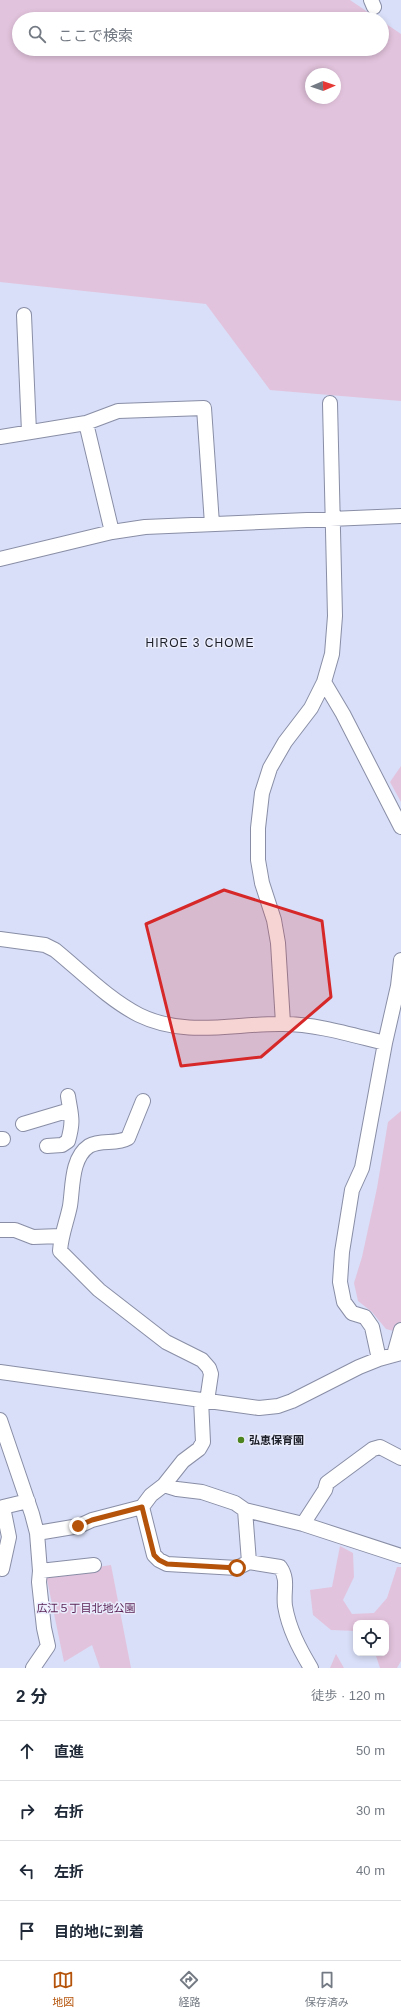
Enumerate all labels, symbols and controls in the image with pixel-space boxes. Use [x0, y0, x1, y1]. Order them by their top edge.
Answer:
search box [12, 12, 389, 56]
icon: search [26, 23, 48, 45]
text: ここで検索 [58, 27, 133, 44]
north arrow [305, 68, 341, 104]
district label: HIROE 3 CHOME [145, 636, 255, 650]
place label: 弘恵保育園 [249, 1434, 304, 1446]
marker: 弘恵保育園 [236, 1435, 246, 1445]
route end [69, 1517, 87, 1535]
route start [228, 1559, 246, 1577]
park label: 広江５丁目北地公園 [37, 1602, 136, 1614]
map controls [353, 1620, 389, 1656]
button: locate [353, 1620, 389, 1656]
text: 2 分 [16, 1687, 47, 1706]
text: 徒歩 · 120 m [311, 1688, 385, 1703]
icon: ahead [16, 1740, 38, 1762]
text: 直進 [54, 1743, 84, 1760]
text: 50 m [356, 1743, 385, 1758]
icon: right [16, 1800, 38, 1822]
text: 右折 [54, 1803, 84, 1820]
text: 30 m [356, 1803, 385, 1818]
icon: left [16, 1860, 38, 1882]
text: 左折 [54, 1863, 84, 1880]
text: 40 m [356, 1863, 385, 1878]
icon: arrive [16, 1920, 38, 1942]
text: 目的地に到着 [54, 1923, 144, 1940]
tab: 地図 [52, 1969, 74, 2009]
tab: 経路 [178, 1969, 200, 2009]
tab: 保存済み [305, 1969, 349, 2009]

